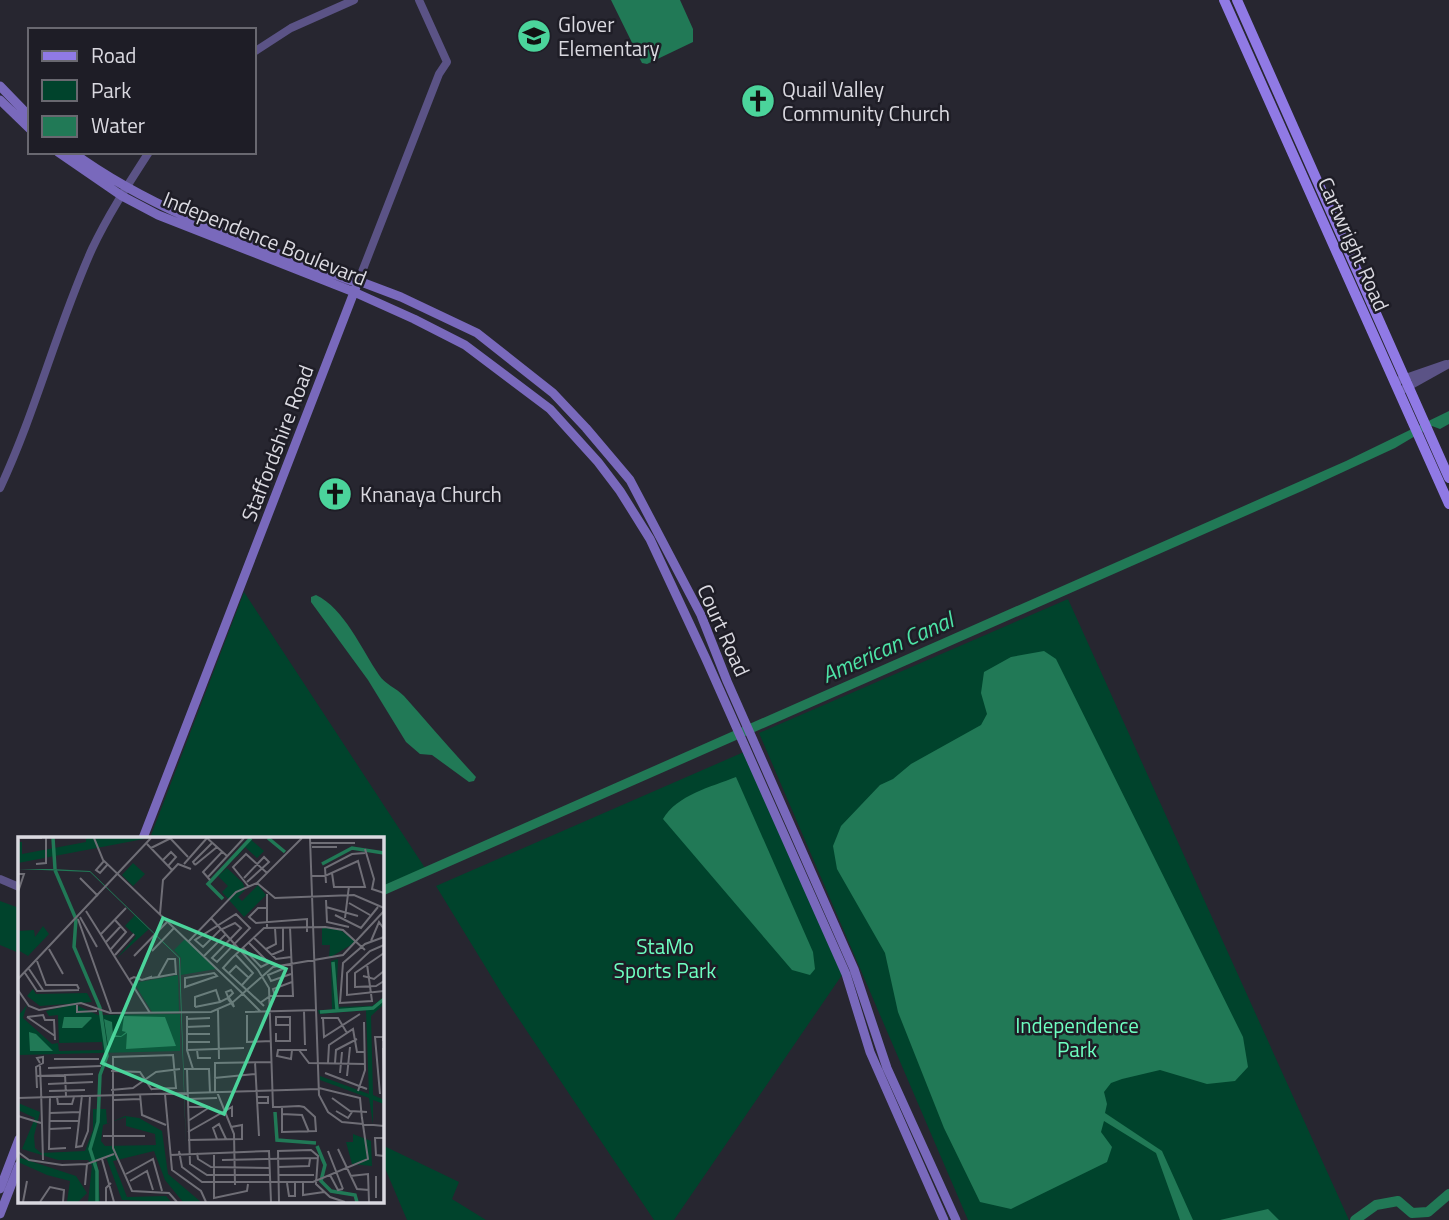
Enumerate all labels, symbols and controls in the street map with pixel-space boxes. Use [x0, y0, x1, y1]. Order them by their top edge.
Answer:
place label: Glover Elementary [558, 8, 660, 64]
school or university icon: Glover Elementary [515, 17, 553, 55]
legend [28, 28, 256, 154]
text: Road [91, 39, 136, 71]
place label: Quail Valley Community Church [782, 73, 950, 129]
text: Park [91, 74, 131, 106]
church icon: Quail Valley Community Church [739, 82, 777, 120]
text: Water [91, 109, 145, 141]
street label: Cartwright Road [1310, 172, 1398, 316]
street label: Independence Boulevard [158, 182, 372, 294]
street label: Staffordshire Road [232, 360, 322, 526]
church icon: Knanaya Church [316, 475, 354, 513]
place label: Knanaya Church [360, 478, 502, 510]
street label: Court Road [689, 579, 759, 681]
water label: American Canal [815, 601, 961, 692]
inset map [18, 837, 383, 1202]
park label: StaMo Sports Park [614, 930, 716, 986]
park label: Independence Park [1015, 1009, 1139, 1065]

